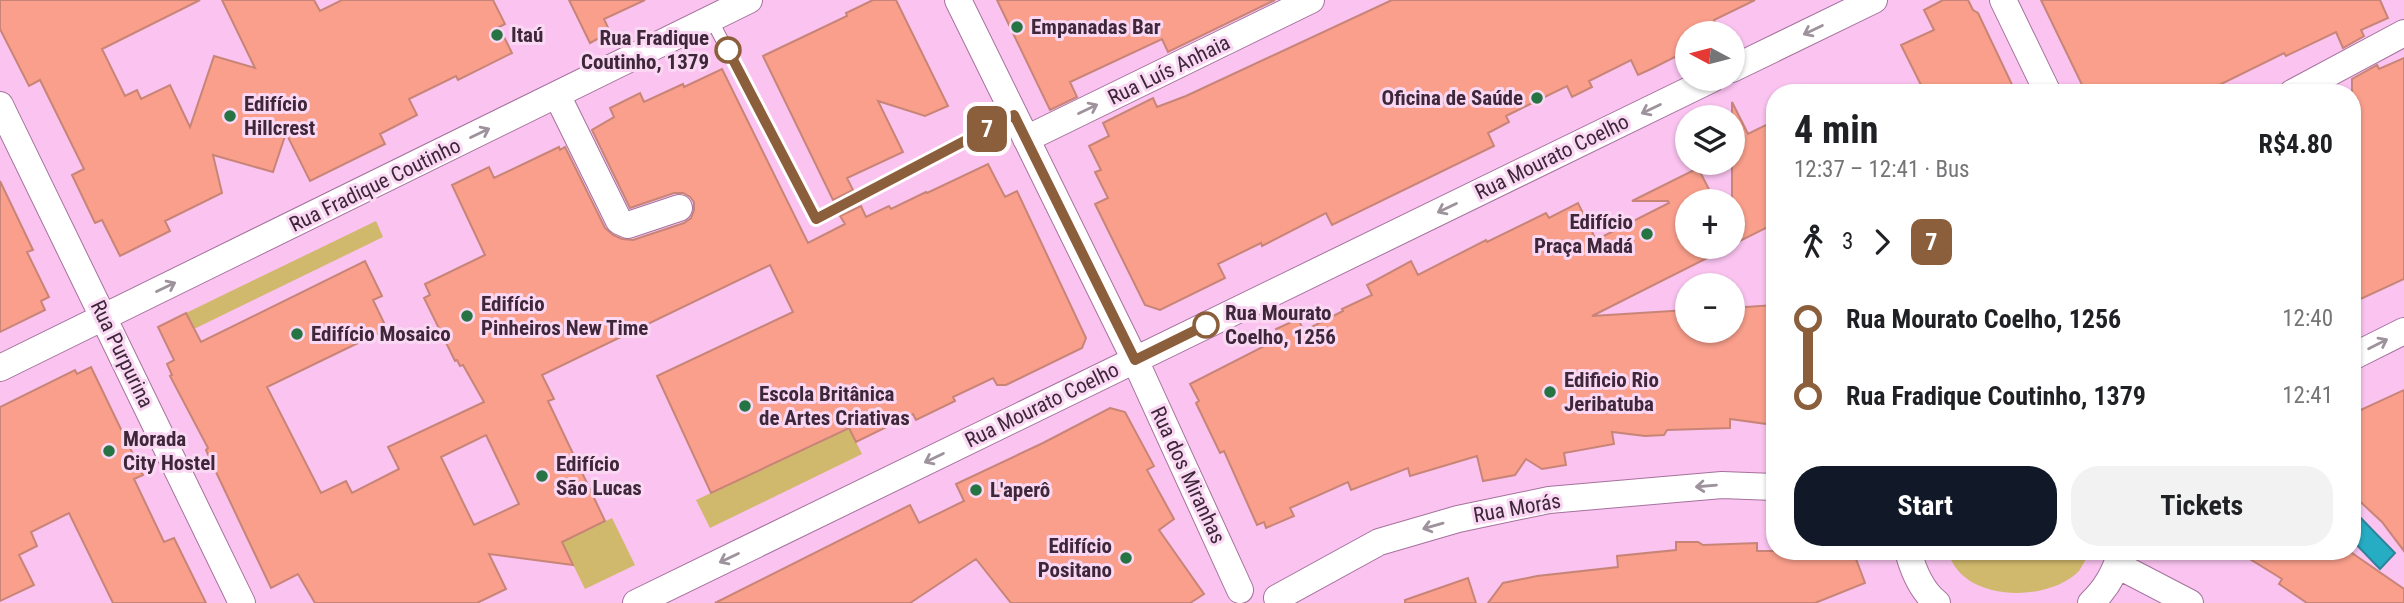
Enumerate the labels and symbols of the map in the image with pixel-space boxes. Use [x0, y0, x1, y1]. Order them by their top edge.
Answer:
place label: Empanadas Bar [1031, 15, 1161, 39]
marker: Empanadas Bar [1009, 19, 1025, 35]
north arrow [1675, 21, 1745, 91]
place label: Itaú [511, 23, 543, 47]
one-way arrow [1803, 24, 1824, 37]
place label: Rua Fradique Coutinho, 1379 [581, 26, 709, 74]
marker: Itaú [489, 27, 505, 43]
street label: Rua Luís Anhaia [1104, 30, 1234, 110]
marker: Rua Fradique Coutinho, 1379 [715, 37, 741, 63]
place label: Oficina de Saúde [1382, 86, 1523, 110]
marker: Oficina de Saúde [1529, 90, 1545, 106]
place label: Edifício Hillcrest [244, 92, 315, 140]
one-way arrow [1077, 102, 1098, 116]
one-way arrow [1641, 102, 1662, 116]
line badge: 7 [964, 106, 1010, 152]
marker: Edifício Hillcrest [222, 108, 238, 124]
street label: Rua Mourato Coelho [1471, 109, 1633, 205]
one-way arrow [469, 126, 490, 140]
street label: Rua Fradique Coutinho [286, 133, 464, 237]
one-way arrow [1437, 202, 1458, 216]
place label: Edifício Praça Madá [1534, 210, 1633, 258]
marker: Edifício Praça Madá [1639, 226, 1655, 242]
one-way arrow [155, 280, 176, 294]
place label: Edifício Pinheiros New Time [481, 292, 648, 340]
street label: Rua Purpurina [86, 296, 158, 412]
place label: Rua Mourato Coelho, 1256 [1225, 301, 1336, 349]
marker: Edifício Pinheiros New Time [459, 308, 475, 324]
marker: Rua Mourato Coelho, 1256 [1193, 312, 1219, 338]
place label: Edifício Mosaico [311, 322, 451, 346]
marker: Edifício Mosaico [289, 326, 305, 342]
one-way arrow [2367, 337, 2388, 351]
street label: Rua Mourato Coelho [961, 357, 1123, 453]
place label: Edificio Rio Jeribatuba [1564, 368, 1659, 416]
place label: Escola Britânica de Artes Criativas [759, 382, 910, 430]
marker: Edificio Rio Jeribatuba [1542, 384, 1558, 400]
marker: Escola Britânica de Artes Criativas [737, 398, 753, 414]
street label: Rua dos Miranhas [1146, 403, 1230, 547]
place label: Morada City Hostel [123, 427, 216, 475]
marker: Morada City Hostel [101, 443, 117, 459]
place label: Edifício São Lucas [556, 452, 642, 500]
one-way arrow [924, 452, 945, 465]
marker: Edifício São Lucas [534, 468, 550, 484]
place label: L'aperô [990, 478, 1050, 502]
one-way arrow [1696, 480, 1718, 493]
marker: L'aperô [968, 482, 984, 498]
street label: Rua Morás [1471, 489, 1563, 527]
one-way arrow [1423, 521, 1445, 534]
place label: Edifício Positano [1038, 534, 1112, 582]
marker: Edifício Positano [1118, 550, 1134, 566]
one-way arrow [719, 551, 740, 565]

